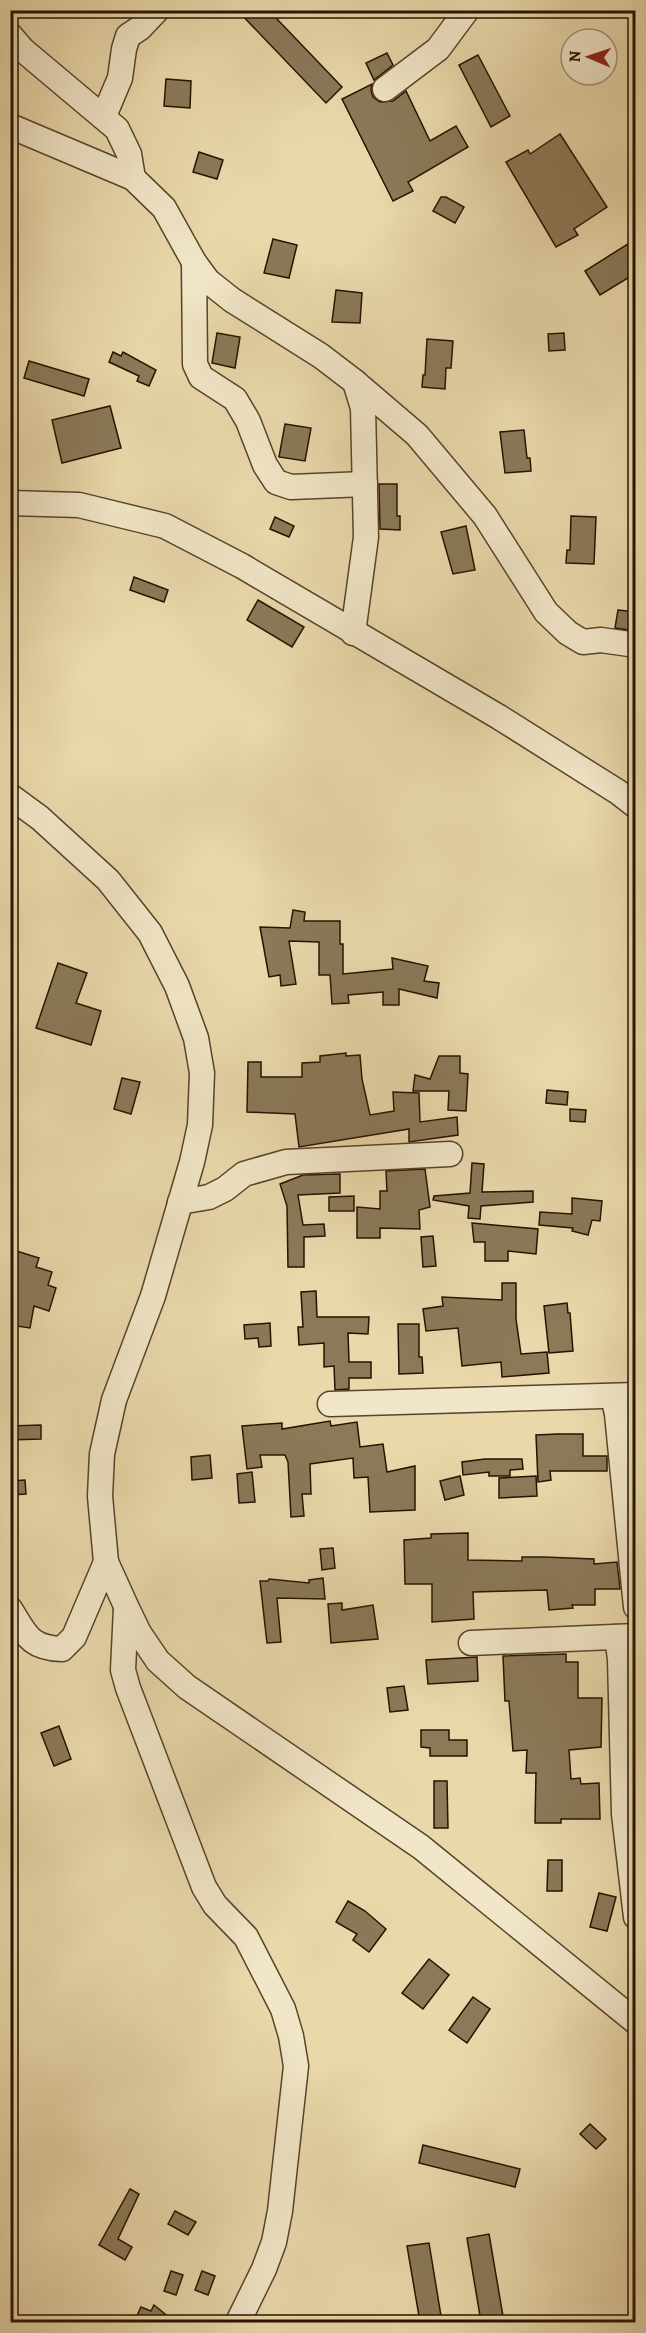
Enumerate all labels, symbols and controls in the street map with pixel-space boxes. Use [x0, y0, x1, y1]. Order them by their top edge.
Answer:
north arrow [559, 27, 619, 87]
text: N [564, 50, 586, 63]

